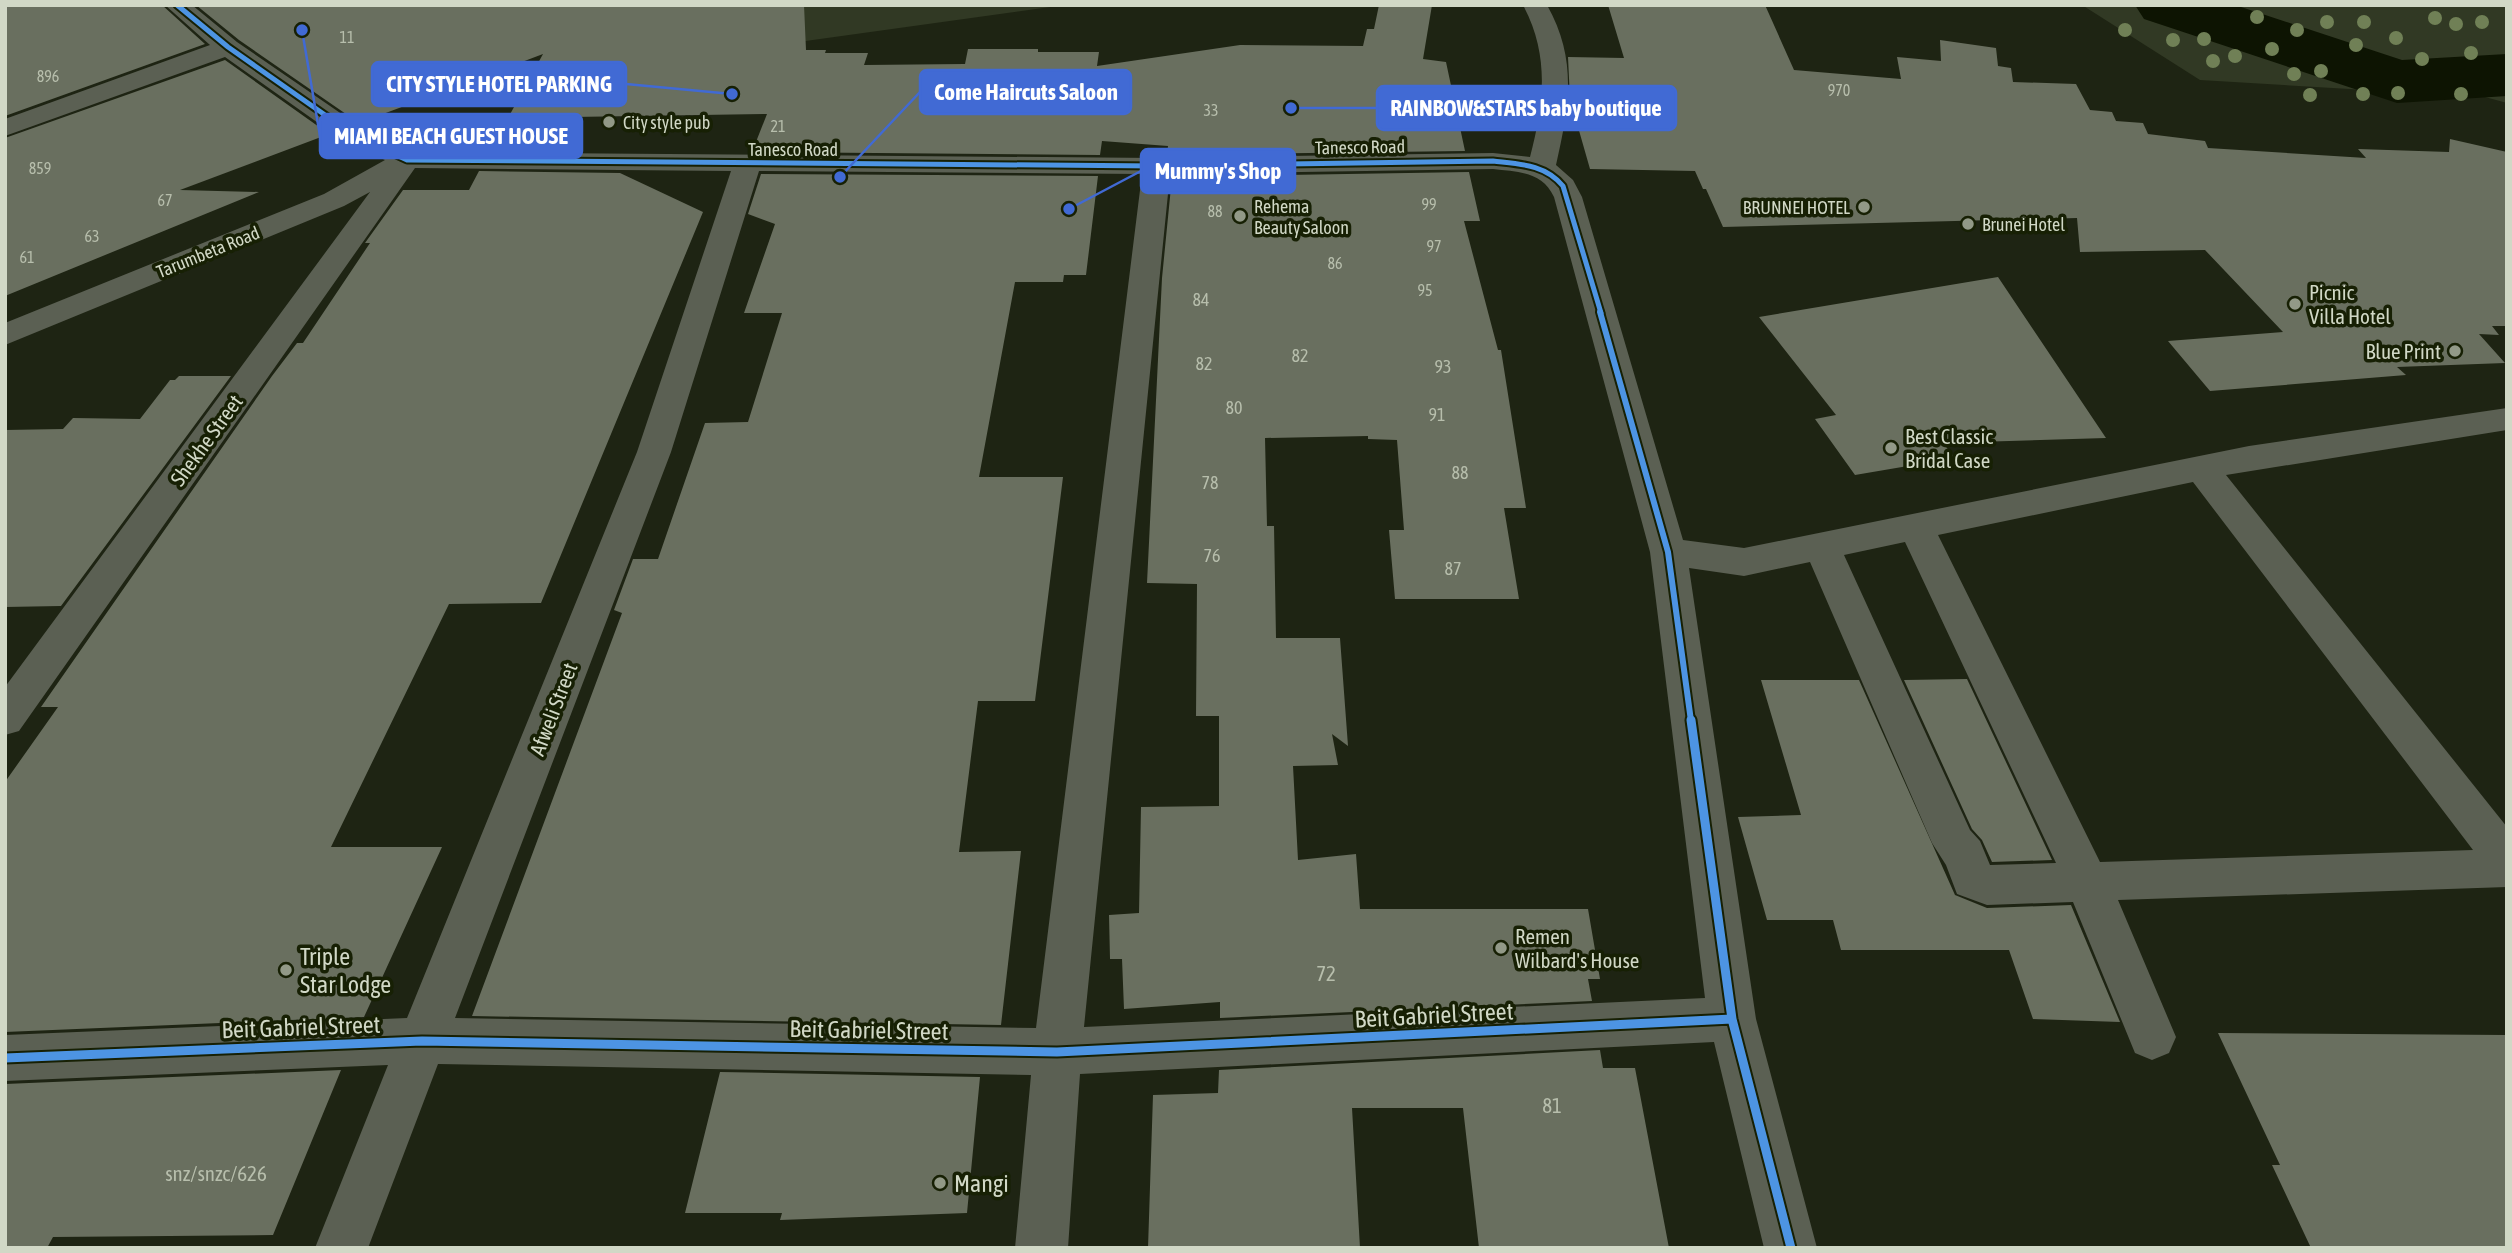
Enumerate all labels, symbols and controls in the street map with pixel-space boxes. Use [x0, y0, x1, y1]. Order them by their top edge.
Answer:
house number: 11 [339, 28, 355, 46]
callout: CITY STYLE HOTEL PARKING [372, 62, 626, 106]
house number: 896 [37, 67, 59, 85]
callout: Come Haircuts Saloon [920, 70, 1131, 114]
text: CITY STYLE HOTEL PARKING [386, 71, 612, 97]
text: Come Haircuts Saloon [934, 79, 1118, 105]
house number: 970 [1828, 81, 1850, 99]
callout: RAINBOW&STARS baby boutique [1377, 86, 1676, 130]
text: RAINBOW&STARS baby boutique [1390, 95, 1662, 121]
house number: 33 [1203, 101, 1219, 119]
place label: City style pub [623, 112, 710, 133]
callout: MIAMI BEACH GUEST HOUSE [320, 114, 582, 158]
marker: City style pub [601, 114, 617, 130]
house number: 21 [770, 117, 786, 135]
text: MIAMI BEACH GUEST HOUSE [334, 123, 568, 149]
street label: Tanesco Road [1315, 136, 1405, 158]
street label: Tanesco Road [748, 139, 838, 160]
callout: Mummy's Shop [1141, 149, 1295, 193]
text: Mummy's Shop [1155, 158, 1281, 184]
house number: 859 [29, 159, 51, 177]
house number: 67 [157, 191, 173, 209]
house number: 99 [1421, 195, 1437, 213]
place label: Rehema Beauty Saloon [1254, 196, 1349, 238]
place label: BRUNNEI HOTEL [1743, 197, 1850, 218]
marker: BRUNNEI HOTEL [1856, 199, 1872, 215]
house number: 88 [1207, 202, 1223, 220]
marker: Rehema Beauty Saloon [1232, 208, 1248, 224]
place label: Brunei Hotel [1982, 214, 2065, 235]
marker: Brunei Hotel [1960, 216, 1976, 232]
street label: Tarumbeta Road [154, 222, 262, 282]
house number: 63 [84, 227, 100, 245]
house number: 97 [1426, 237, 1442, 255]
house number: 61 [19, 248, 35, 266]
house number: 86 [1327, 254, 1343, 272]
place label: Picnic Villa Hotel [2309, 280, 2391, 328]
house number: 95 [1417, 281, 1433, 299]
house number: 84 [1193, 289, 1209, 310]
marker: Picnic Villa Hotel [2287, 296, 2303, 312]
place label: Blue Print [2365, 339, 2441, 363]
marker: Blue Print [2447, 343, 2463, 359]
house number: 82 [1292, 345, 1308, 366]
house number: 82 [1196, 353, 1212, 374]
house number: 93 [1435, 356, 1451, 377]
street label: Shekhe Street [165, 390, 247, 490]
house number: 80 [1226, 397, 1242, 418]
house number: 91 [1429, 404, 1445, 425]
place label: Best Classic Bridal Case [1905, 424, 1993, 472]
marker: Best Classic Bridal Case [1883, 440, 1899, 456]
house number: 88 [1452, 462, 1468, 483]
house number: 78 [1202, 472, 1218, 493]
house number: 76 [1204, 545, 1220, 566]
house number: 87 [1445, 558, 1461, 579]
street label: Afweli Street [524, 659, 582, 759]
place label: Remen Wilbard's House [1515, 924, 1639, 972]
marker: Remen Wilbard's House [1493, 940, 1509, 956]
place label: Triple Star Lodge [300, 943, 391, 998]
house number: 72 [1316, 961, 1336, 985]
marker: Triple Star Lodge [278, 962, 294, 978]
street label: Beit Gabriel Street [1354, 997, 1514, 1033]
street label: Beit Gabriel Street [221, 1011, 381, 1043]
street label: Beit Gabriel Street [789, 1015, 949, 1045]
house number: 81 [1542, 1093, 1562, 1117]
house number: snz/snzc/626 [165, 1161, 267, 1185]
place label: Mangi [954, 1170, 1009, 1197]
marker: Mangi [932, 1175, 948, 1191]

